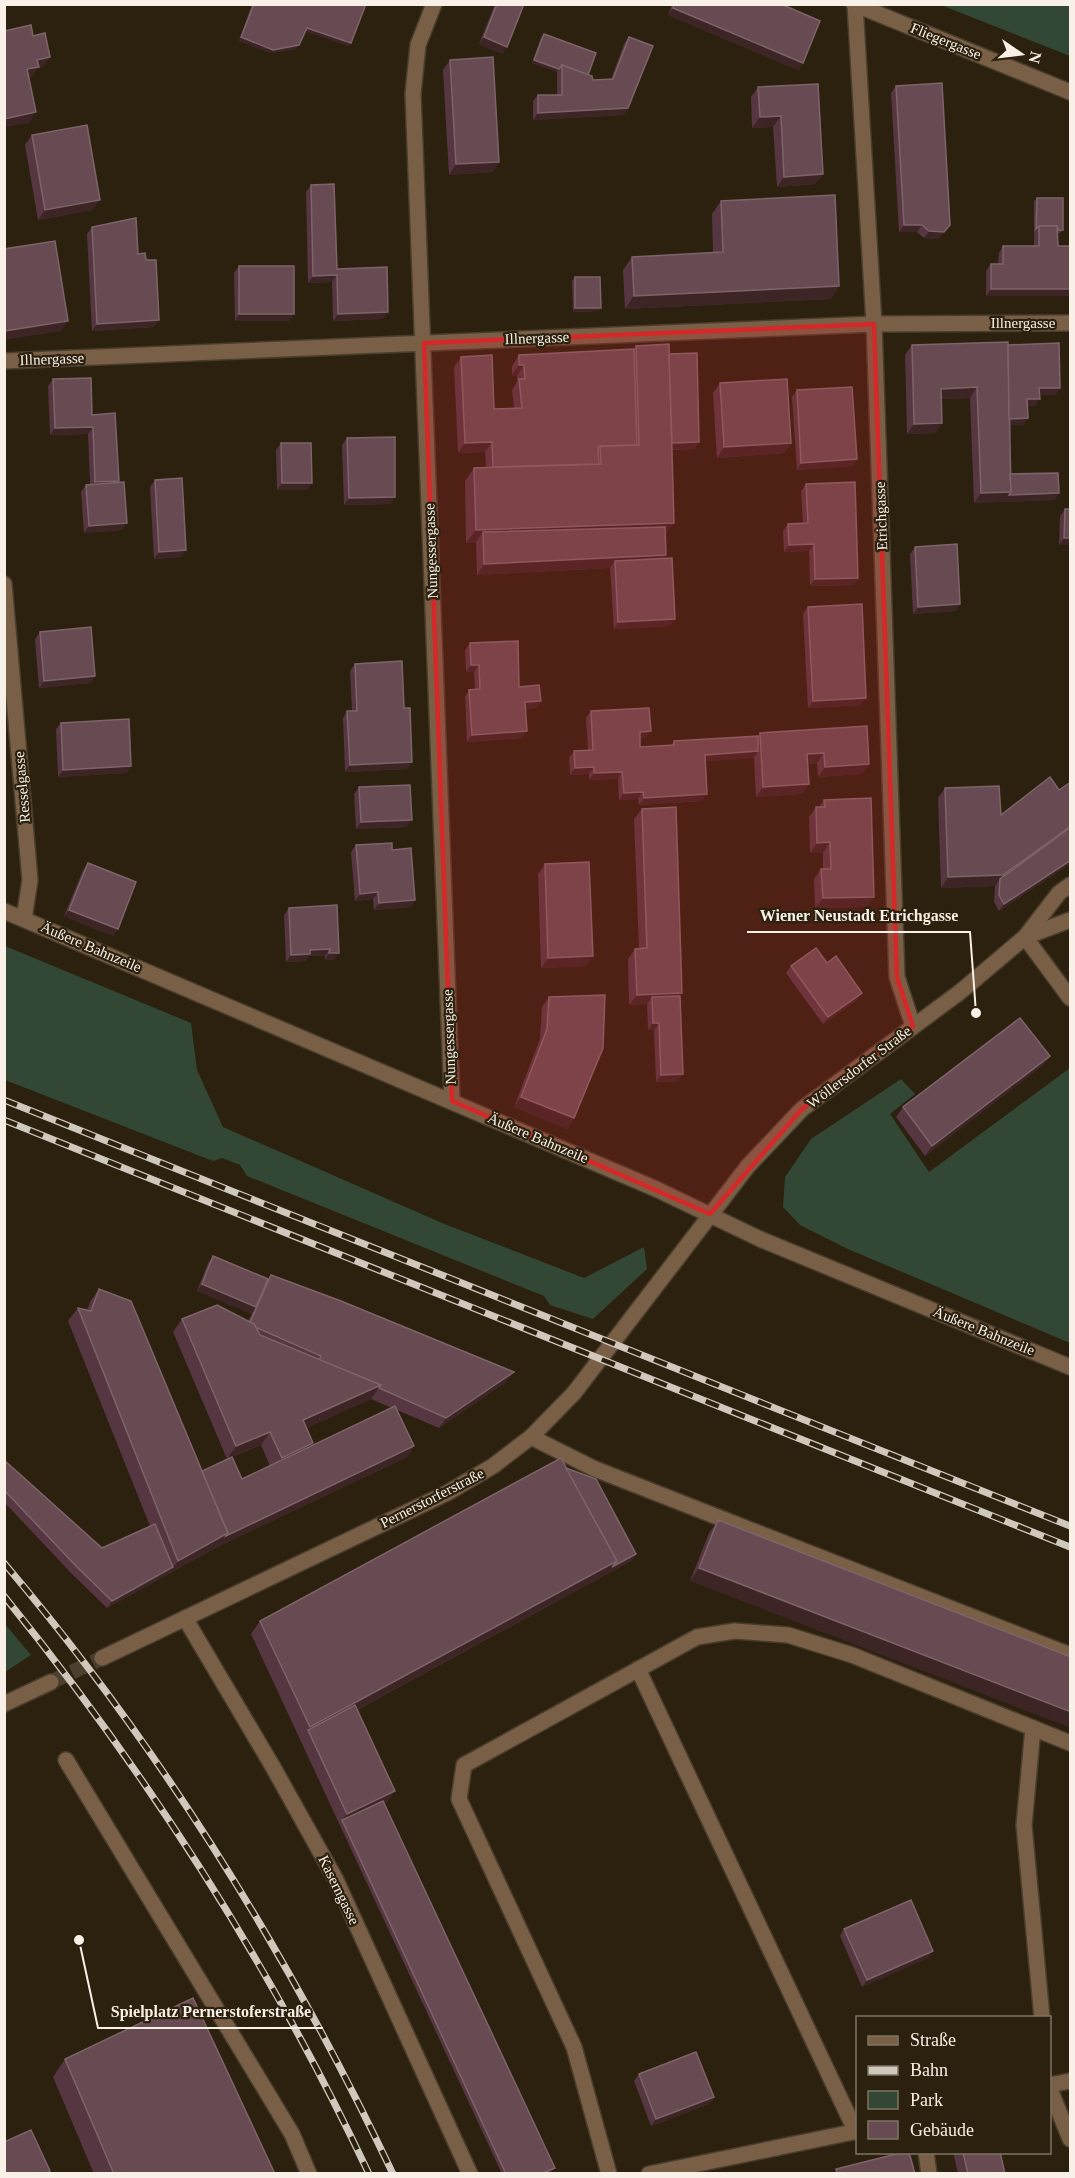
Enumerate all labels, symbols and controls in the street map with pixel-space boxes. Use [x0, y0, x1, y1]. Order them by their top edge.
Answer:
street label: Fliegergasse [908, 20, 984, 63]
north arrow [991, 24, 1051, 84]
text: N [1025, 50, 1045, 66]
street label: Illnergasse [991, 315, 1056, 331]
street label: Illnergasse [504, 329, 570, 347]
street label: Illnergasse [19, 350, 85, 368]
street label: Etrichgasse [872, 481, 890, 551]
street label: Nungessergasse [421, 503, 441, 599]
street label: Resselgasse [11, 750, 33, 823]
callout: Wiener Neustadt Etrichgasse [747, 898, 970, 932]
text: Wiener Neustadt Etrichgasse [760, 907, 958, 925]
street label: Äußere Bahnzeile [38, 919, 144, 976]
street label: Nungessergasse [439, 989, 459, 1085]
street label: Wöllersdorfer Straße [804, 1022, 914, 1111]
street label: Äußere Bahnzeile [485, 1110, 591, 1167]
street label: Äußere Bahnzeile [931, 1303, 1037, 1359]
street label: Pernerstorferstraße [378, 1465, 487, 1531]
street label: Kaserngasse [315, 1853, 363, 1928]
callout: Spielplatz Pernerstoferstraße [98, 1994, 323, 2028]
text: Spielplatz Pernerstoferstraße [111, 2003, 311, 2021]
legend [856, 2016, 1051, 2154]
text: Straße [910, 2030, 956, 2050]
text: Bahn [910, 2060, 948, 2080]
text: Park [910, 2090, 943, 2110]
text: Gebäude [910, 2120, 974, 2140]

